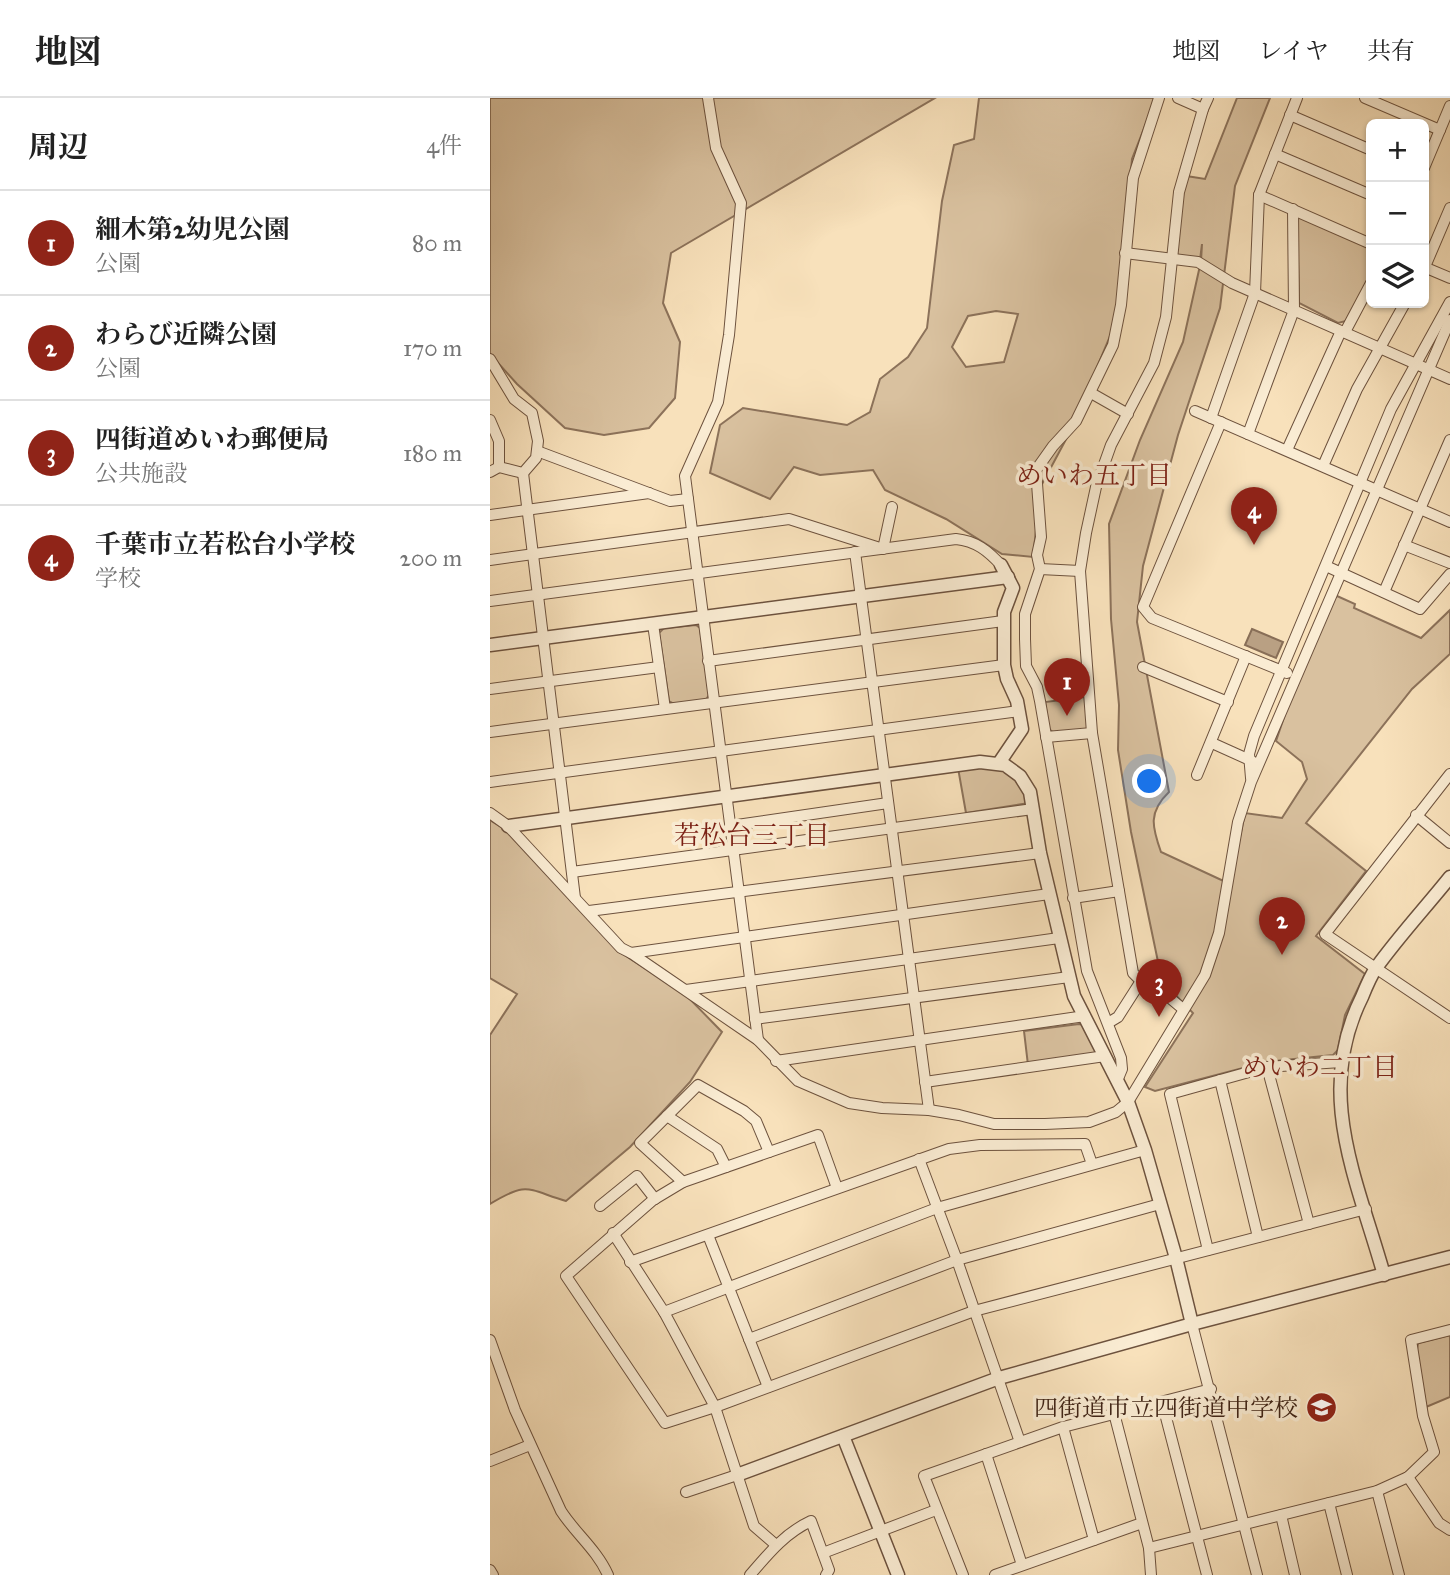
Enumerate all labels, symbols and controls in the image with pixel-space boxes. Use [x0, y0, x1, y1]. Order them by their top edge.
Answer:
text: 地図 [35, 32, 101, 72]
text: 地図 [1172, 36, 1220, 66]
text: レイヤ [1258, 36, 1329, 66]
text: 共有 [1367, 36, 1415, 66]
map controls [1366, 119, 1429, 308]
button: + [1366, 119, 1429, 182]
text: 周辺 [28, 129, 88, 165]
text: 4件 [426, 131, 462, 159]
button: − [1366, 182, 1429, 245]
text: 細木第2幼児公園 [95, 213, 290, 245]
text: 1 [46, 229, 56, 257]
text: 80 m [412, 229, 462, 257]
button: layers [1366, 245, 1429, 308]
text: 公園 [95, 249, 141, 277]
text: わらび近隣公園 [95, 318, 277, 350]
text: 2 [45, 334, 57, 362]
text: 170 m [403, 334, 462, 362]
text: 公園 [95, 354, 141, 382]
text: 四街道めいわ郵便局 [95, 423, 329, 455]
text: 3 [46, 439, 56, 467]
text: 180 m [403, 439, 462, 467]
text: 公共施設 [95, 459, 187, 487]
district label: めいわ五丁目 [1016, 459, 1172, 491]
pin: 4 [1231, 487, 1277, 545]
text: 千葉市立若松台小学校 [95, 528, 355, 560]
text: 4 [45, 544, 57, 572]
text: 200 m [400, 544, 462, 572]
text: 学校 [95, 564, 141, 592]
pin: 1 [1044, 658, 1090, 716]
your location [1132, 764, 1166, 798]
district label: 若松台三丁目 [674, 819, 830, 851]
pin: 2 [1259, 897, 1305, 955]
pin: 3 [1136, 959, 1182, 1017]
district label: めいわ二丁目 [1242, 1051, 1398, 1083]
school or university icon: 四街道市立四街道中学校 [1304, 1391, 1338, 1425]
place label: 四街道市立四街道中学校 [1034, 1393, 1298, 1423]

